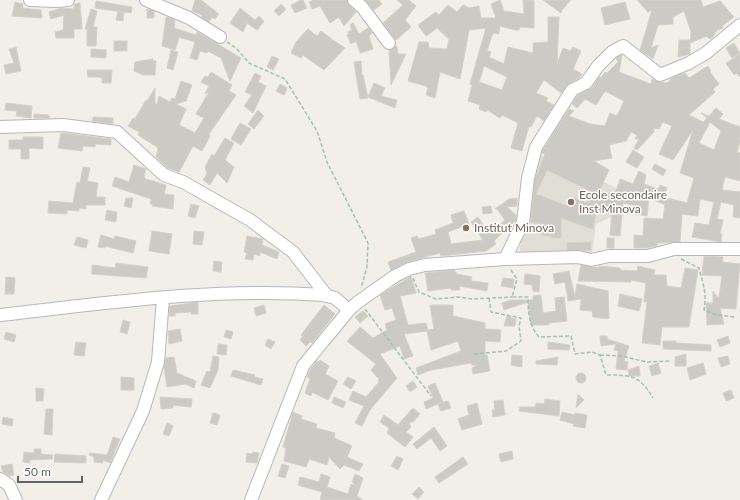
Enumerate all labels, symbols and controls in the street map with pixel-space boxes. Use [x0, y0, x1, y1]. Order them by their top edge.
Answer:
place label: Ecole secondaire Inst Minova [579, 187, 667, 216]
marker: Ecole secondaire Inst Minova [566, 197, 576, 207]
place label: Institut Minova [474, 220, 554, 235]
marker: Institut Minova [461, 223, 471, 233]
scale bar [18, 458, 82, 484]
text: 50 m [24, 464, 51, 479]

